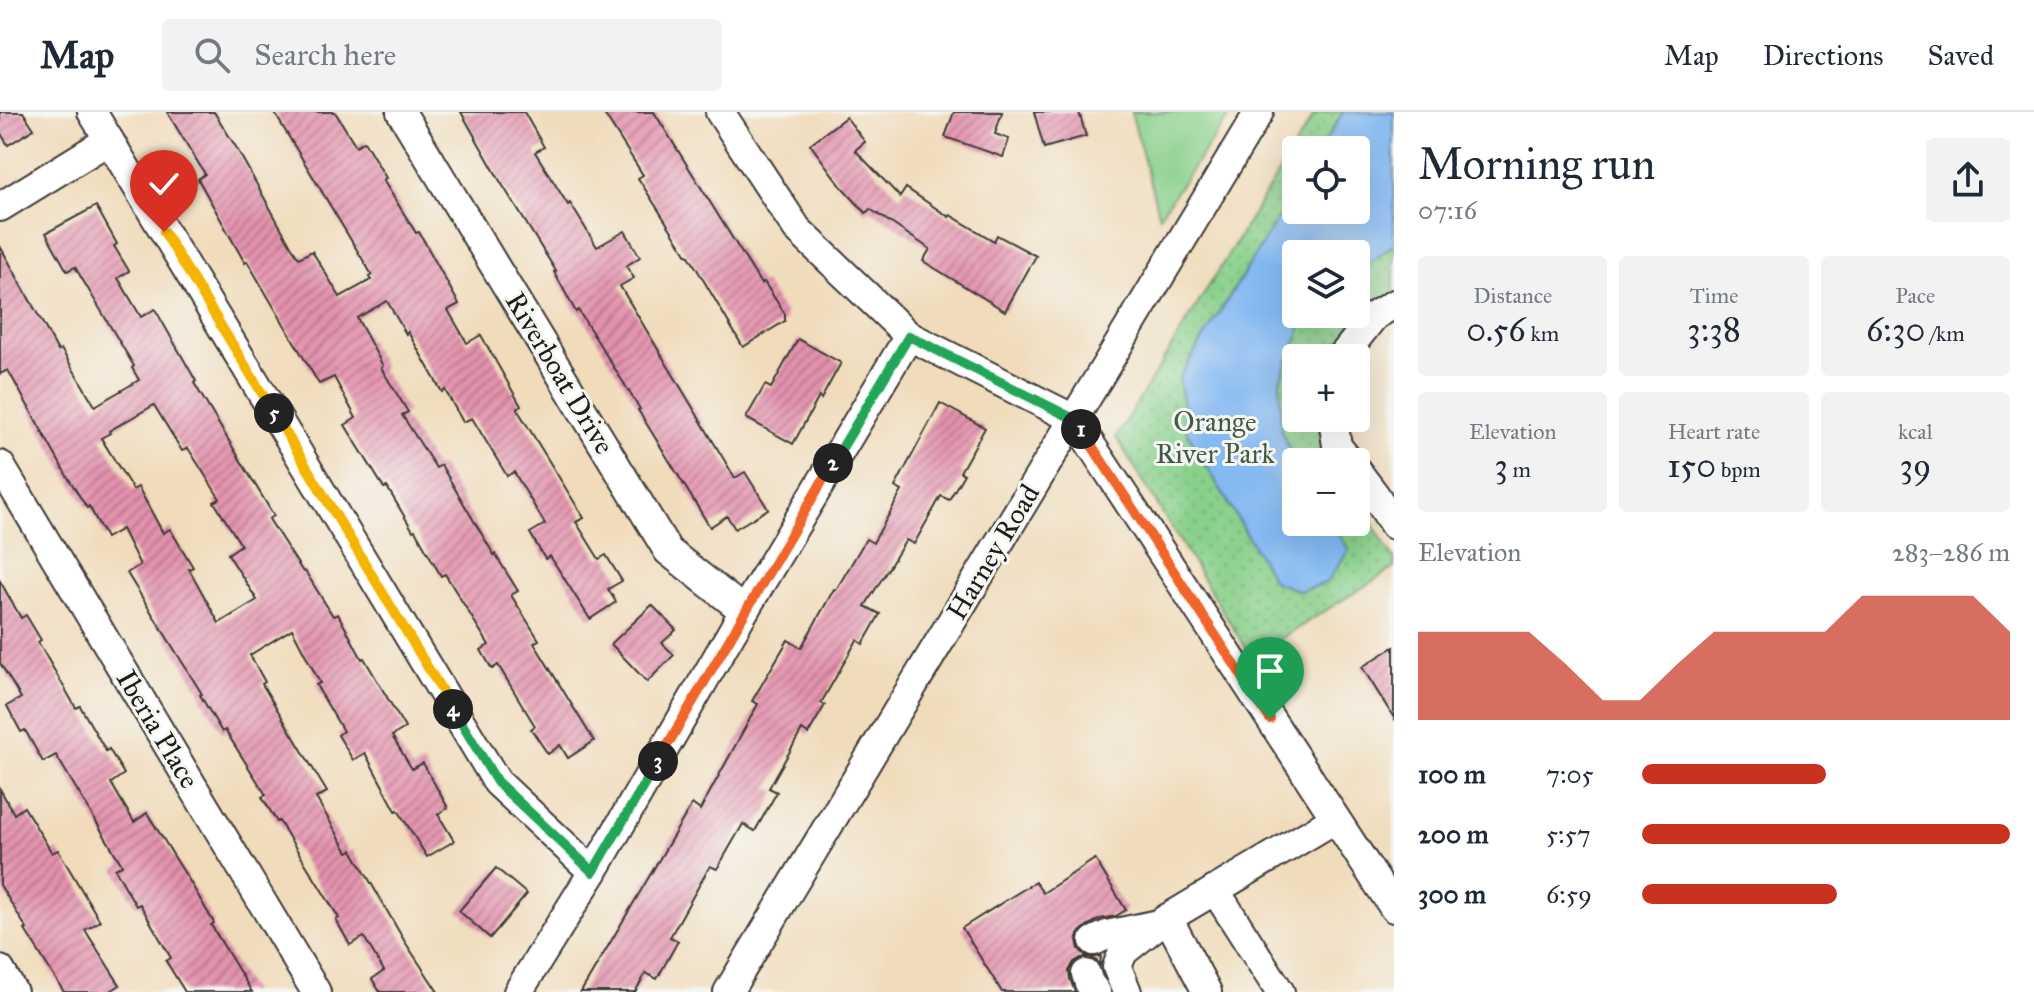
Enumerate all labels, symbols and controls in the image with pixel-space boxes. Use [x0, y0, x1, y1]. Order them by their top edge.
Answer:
search box [162, 19, 722, 91]
text: Map [40, 32, 114, 78]
icon: search [190, 33, 234, 77]
text: Search here [254, 37, 396, 73]
text: Map [1664, 38, 1719, 73]
text: Directions [1763, 38, 1884, 73]
text: Saved [1928, 38, 1994, 73]
map controls [1282, 136, 1370, 536]
button: locate [1282, 136, 1370, 224]
text: Morning run [1418, 137, 1655, 191]
button: share [1926, 138, 2010, 222]
pin [130, 150, 198, 232]
icon: check [142, 162, 186, 206]
text: 07:16 [1418, 194, 1477, 226]
button: layers [1282, 240, 1370, 328]
text: Distance [1473, 282, 1552, 309]
text: Time [1690, 282, 1738, 309]
text: Pace [1895, 282, 1935, 309]
street label: Riverboat Drive [498, 286, 622, 460]
text: 0.56 [1466, 309, 1526, 350]
text: 3:38 [1687, 309, 1741, 350]
text: 6:30 [1866, 309, 1925, 350]
text: km [1526, 320, 1559, 347]
text: /km [1925, 320, 1965, 347]
button: + [1282, 344, 1370, 432]
pin: 5 [254, 393, 294, 433]
text: 5 [269, 399, 279, 426]
park label: Orange River Park [1156, 404, 1275, 471]
pin: 1 [1061, 409, 1101, 449]
text: 1 [1077, 415, 1085, 442]
text: Elevation [1469, 418, 1556, 445]
text: Heart rate [1668, 418, 1760, 445]
text: kcal [1898, 418, 1933, 445]
pin: 2 [813, 443, 853, 483]
text: 3 [1494, 445, 1508, 486]
text: 150 [1667, 445, 1716, 486]
text: 39 [1899, 445, 1931, 486]
button: − [1282, 448, 1370, 536]
text: 2 [828, 449, 838, 476]
text: m [1508, 456, 1531, 483]
text: bpm [1716, 456, 1761, 483]
street label: Harney Road [939, 478, 1047, 626]
text: Elevation [1418, 536, 1521, 568]
text: 283–286 m [1892, 536, 2010, 568]
pin [1236, 637, 1304, 719]
icon: arrive [1248, 649, 1292, 693]
street label: Iberia Place [109, 663, 207, 795]
pin: 4 [433, 689, 473, 729]
text: 4 [447, 695, 459, 722]
pin: 3 [638, 741, 678, 781]
text: 3 [654, 747, 662, 774]
text: 100 m [1418, 758, 1486, 790]
text: 7:05 [1546, 758, 1594, 790]
text: 200 m [1418, 818, 1489, 850]
text: 5:57 [1546, 818, 1591, 850]
text: 300 m [1418, 878, 1486, 910]
text: 6:59 [1546, 878, 1592, 910]

